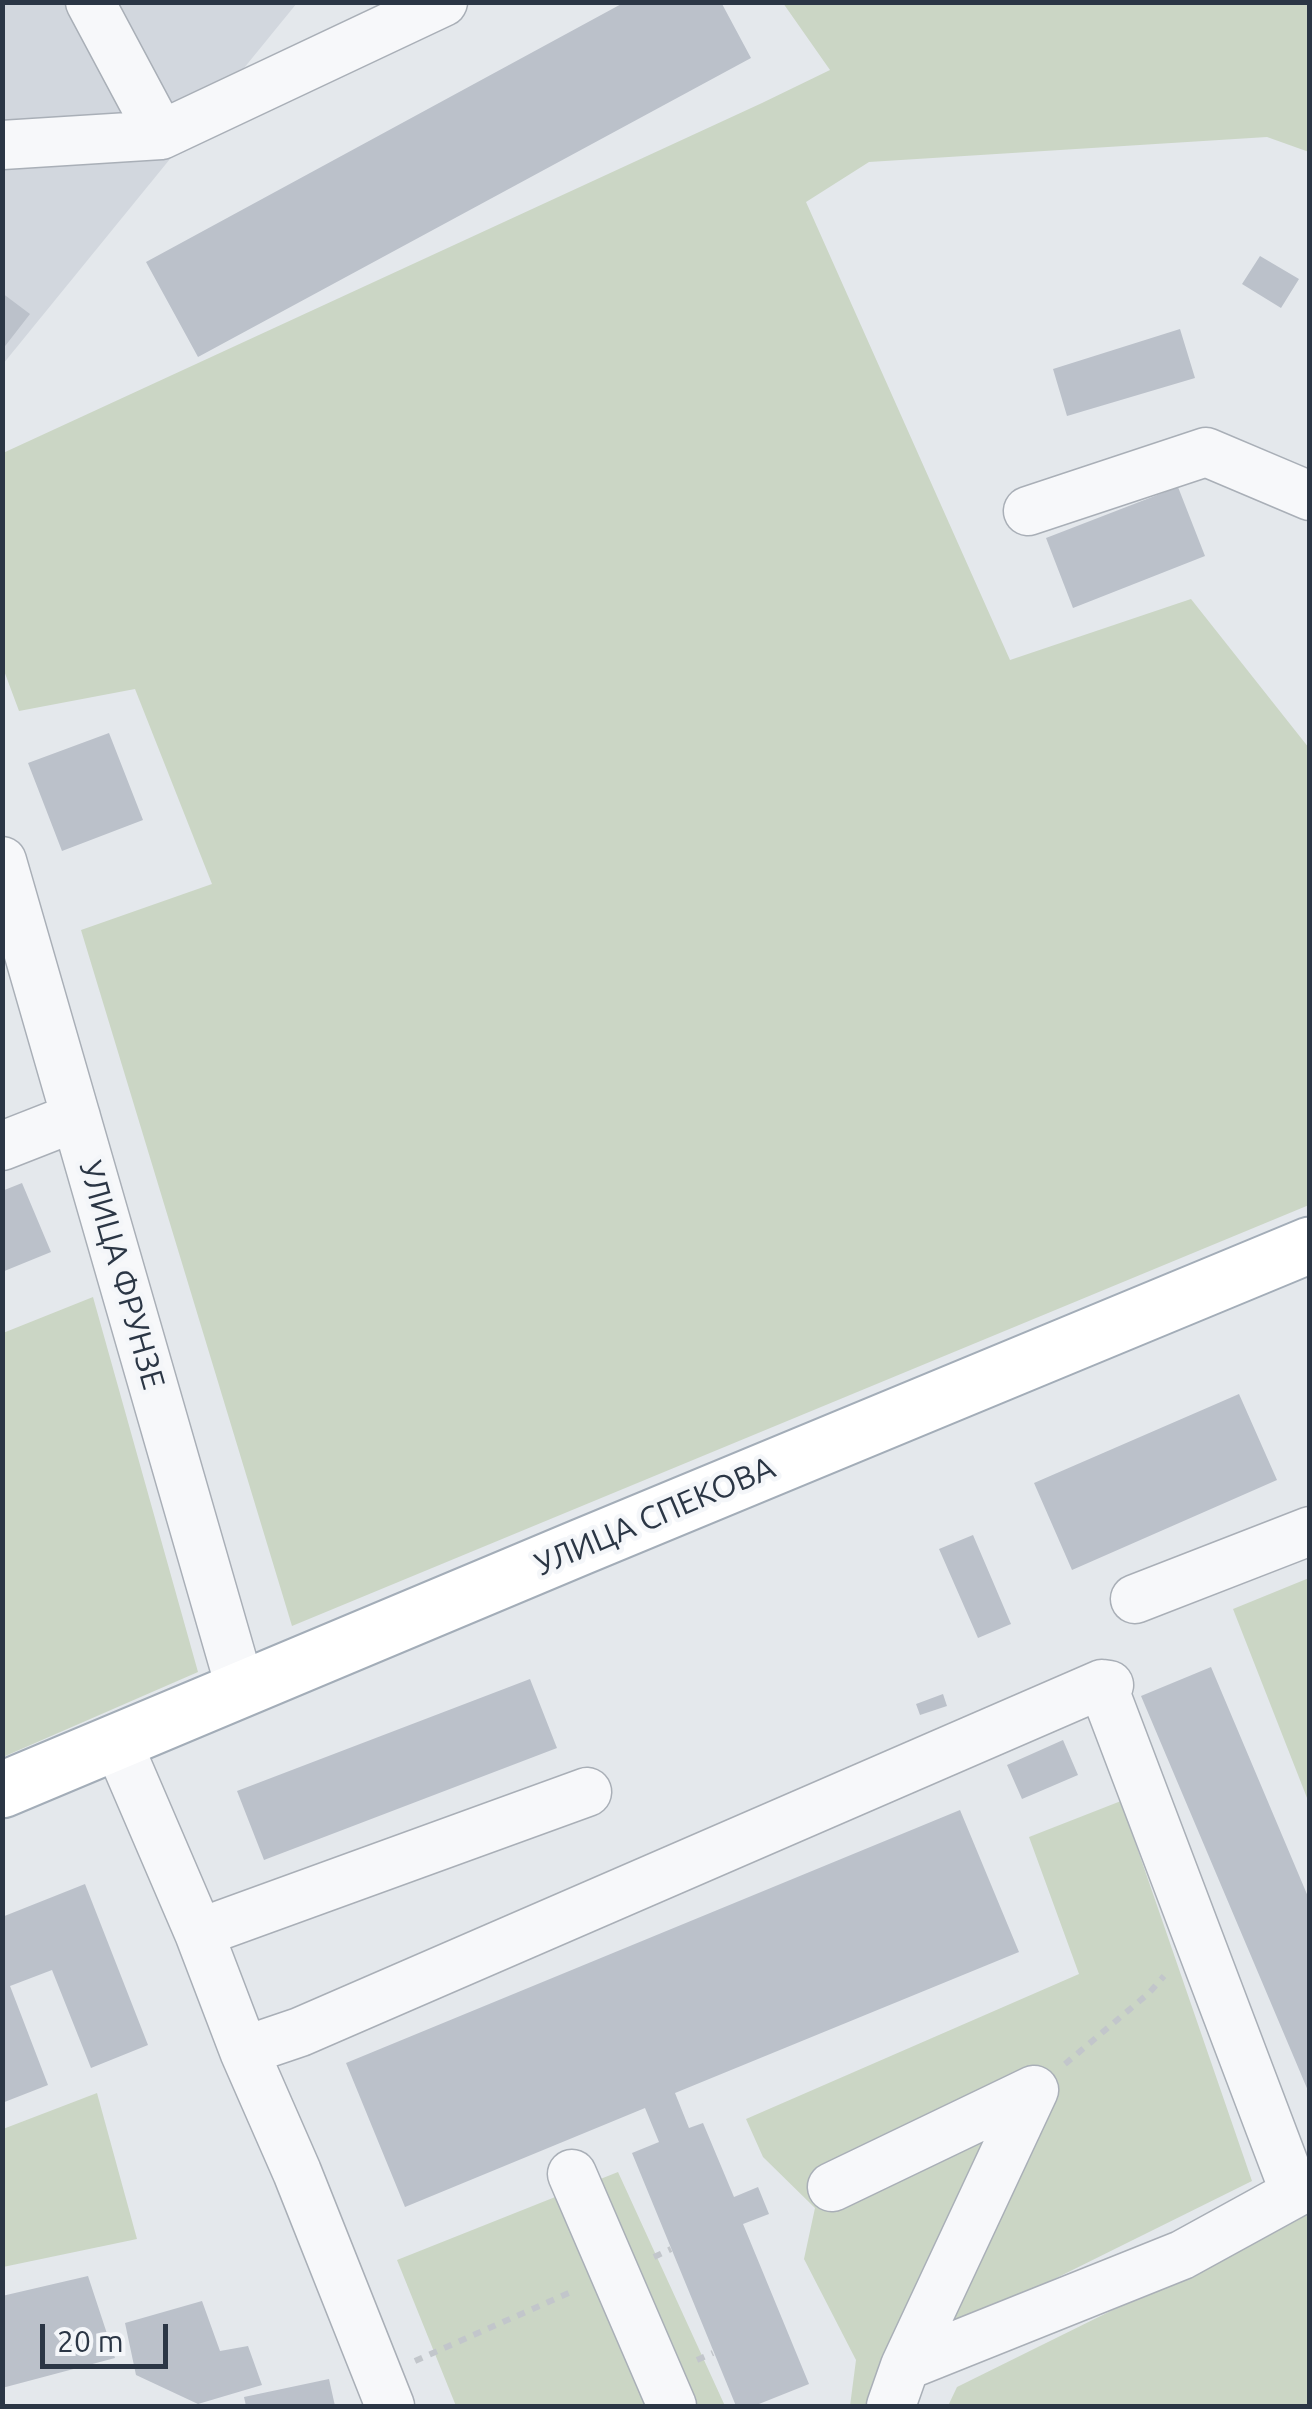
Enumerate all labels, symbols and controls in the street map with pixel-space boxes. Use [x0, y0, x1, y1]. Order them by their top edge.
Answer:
street label: УЛИЦА ФРУНЗЕ [71, 1156, 173, 1394]
street label: УЛИЦА СПЕКОВА [529, 1448, 781, 1584]
scale bar [45, 2304, 172, 2366]
text: 20 m [57, 2324, 124, 2358]

